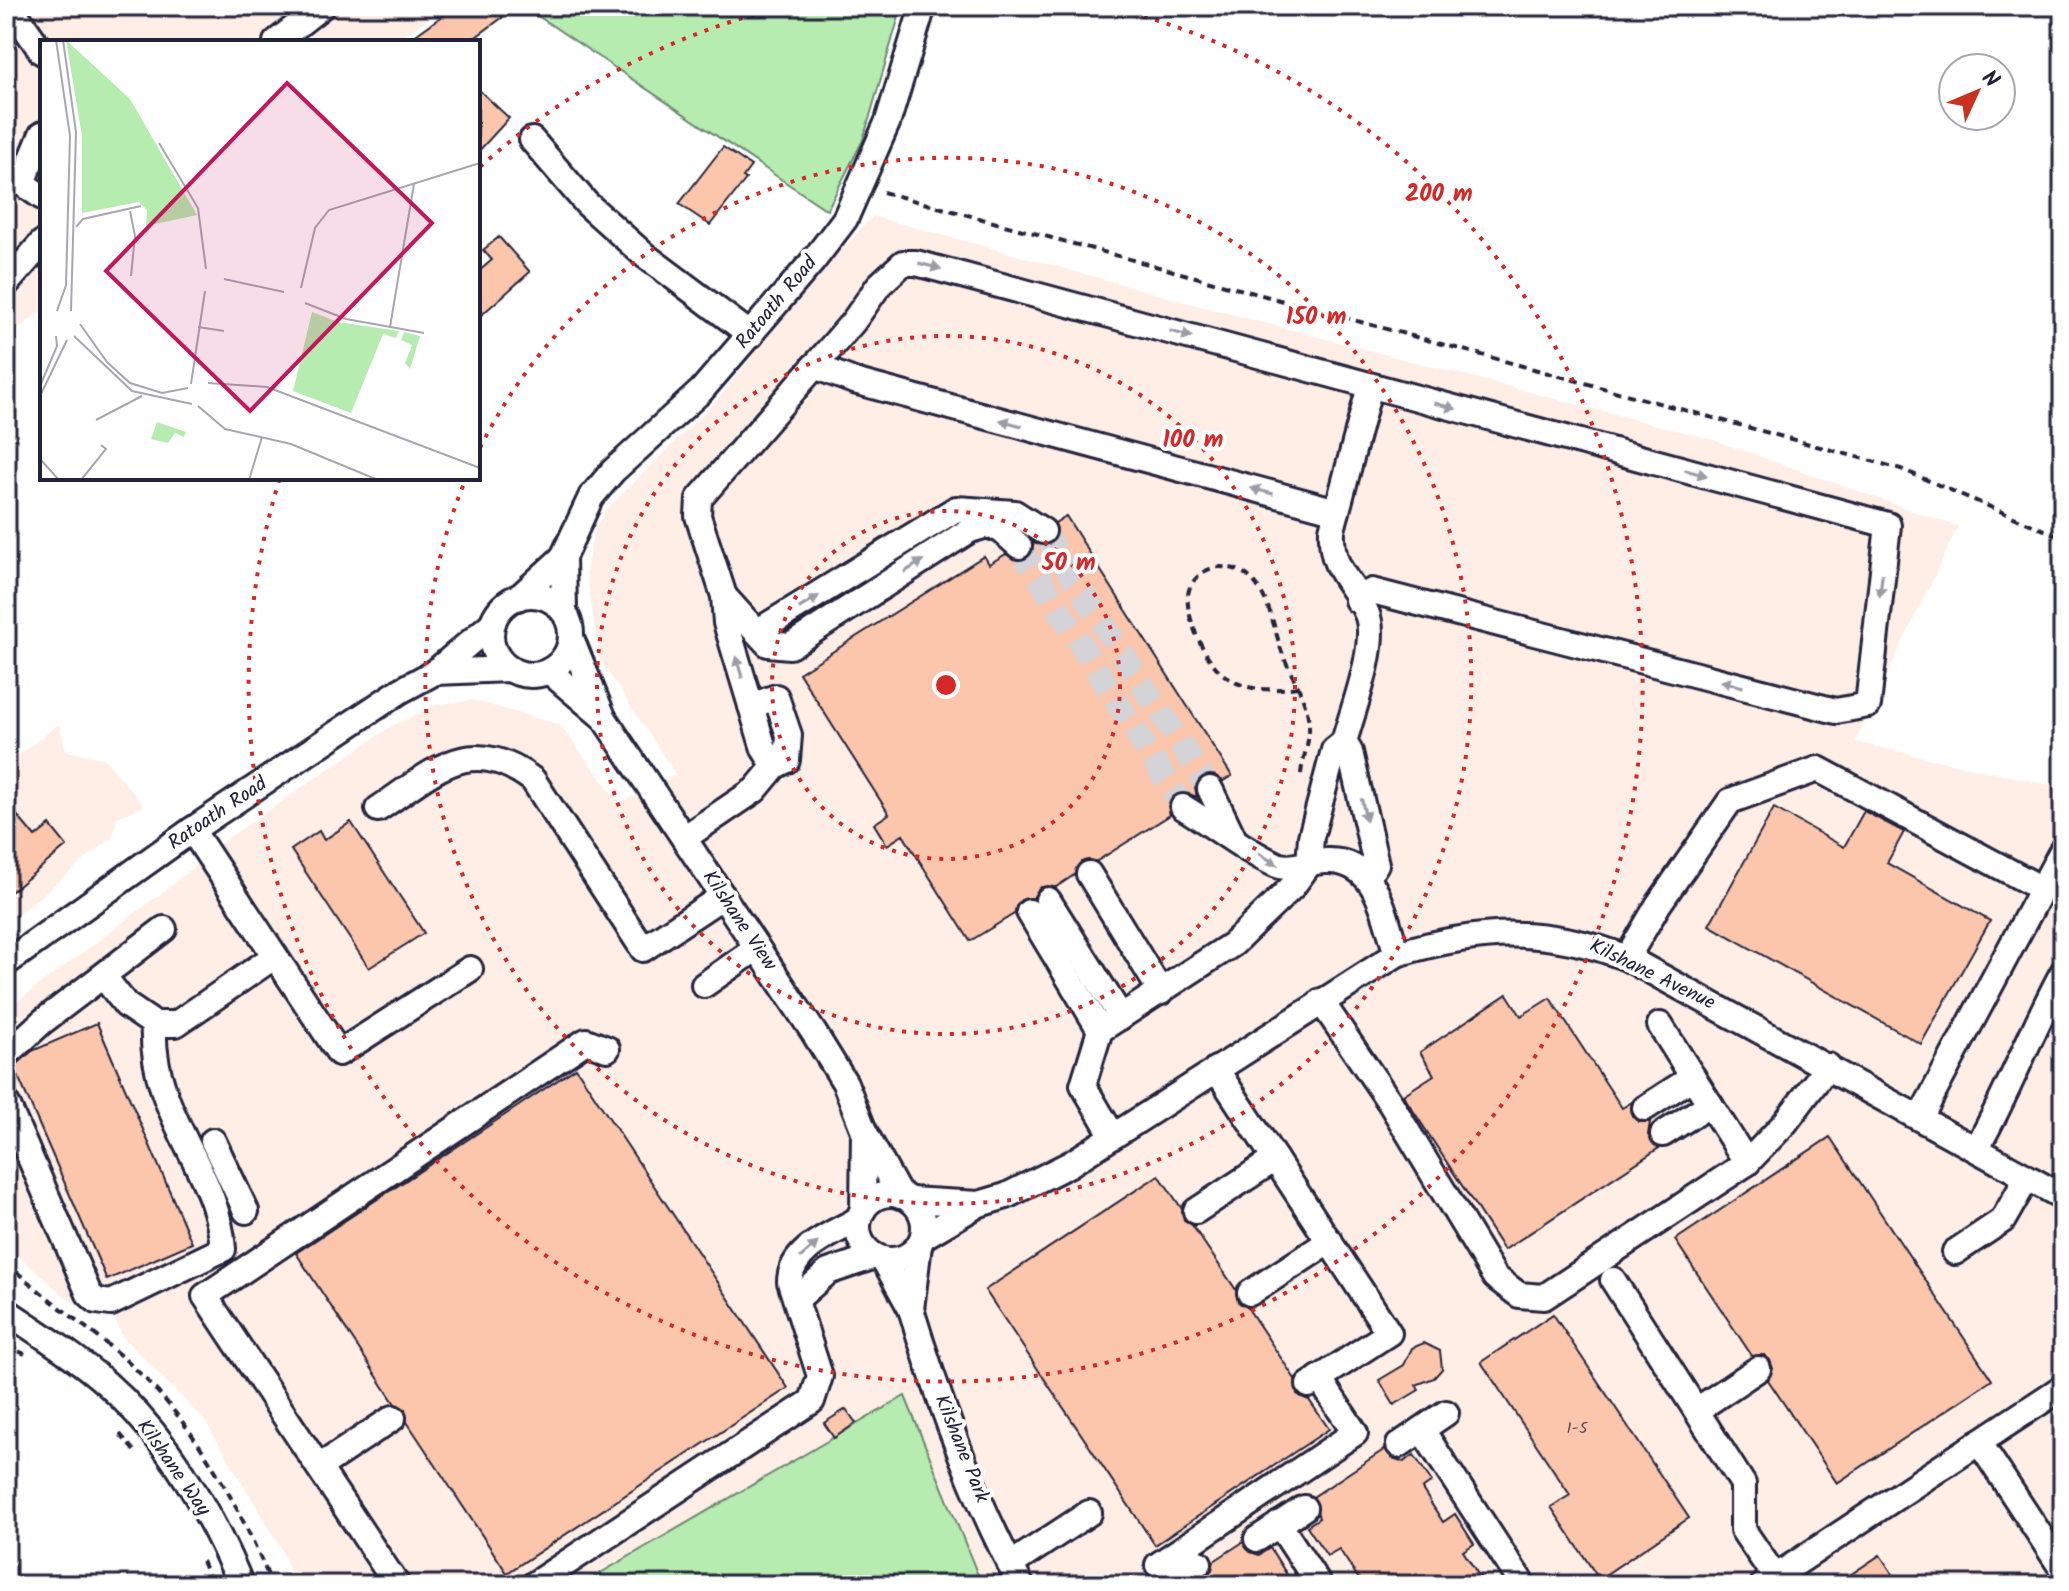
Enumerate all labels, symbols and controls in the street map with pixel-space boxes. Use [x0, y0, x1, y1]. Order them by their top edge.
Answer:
inset map [40, 40, 480, 480]
north arrow [1937, 52, 2017, 132]
text: N [1972, 63, 2007, 97]
text: 200 m [1405, 175, 1473, 214]
street label: Ratoath Road [728, 248, 826, 357]
one-way arrow [918, 261, 943, 273]
text: 150 m [1286, 298, 1346, 337]
one-way arrow [1169, 329, 1194, 341]
one-way arrow [1433, 400, 1458, 412]
one-way arrow [999, 416, 1023, 429]
text: 100 m [1163, 421, 1223, 460]
one-way arrow [1685, 467, 1709, 480]
one-way arrow [1250, 484, 1274, 497]
text: 50 m [1041, 544, 1096, 583]
one-way arrow [903, 559, 924, 574]
one-way arrow [1875, 573, 1888, 598]
one-way arrow [798, 595, 820, 609]
one-way arrow [732, 654, 745, 678]
centre of rings [932, 671, 960, 699]
one-way arrow [1719, 678, 1744, 690]
street label: Ratoath Road [162, 768, 275, 859]
one-way arrow [1358, 797, 1371, 822]
one-way arrow [1257, 852, 1279, 866]
street label: Kilshane View [693, 864, 785, 978]
street label: Kilshane Avenue [1584, 931, 1720, 1019]
one-way arrow [799, 1242, 819, 1259]
street label: Kilshane Park [925, 1390, 997, 1508]
street label: Kilshane Way [128, 1413, 219, 1524]
house number: 1-5 [1567, 1416, 1589, 1441]

